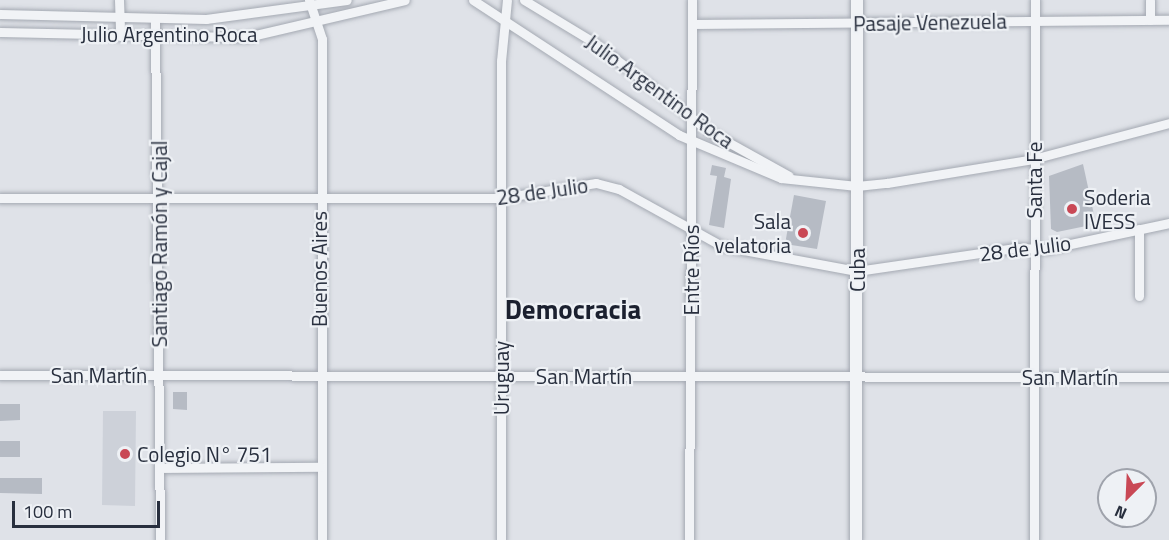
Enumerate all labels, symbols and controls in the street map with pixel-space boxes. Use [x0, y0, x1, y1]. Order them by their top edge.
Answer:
street label: Pasaje Venezuela [853, 8, 1007, 36]
street label: Julio Argentino Roca [80, 21, 258, 47]
street label: Julio Argentino Roca [581, 29, 739, 153]
street label: Santiago Ramón y Cajal [146, 141, 172, 347]
street label: Santa Fe [1021, 142, 1047, 218]
street label: 28 de Julio [495, 172, 589, 210]
place label: Soderia IVESS [1084, 184, 1151, 234]
marker: Soderia IVESS [1065, 202, 1079, 216]
place label: Sala velatoria [714, 208, 791, 258]
street label: Buenos Aires [306, 211, 332, 327]
street label: Entre Ríos [678, 225, 704, 315]
marker: Sala velatoria [796, 226, 810, 240]
street label: 28 de Julio [978, 230, 1072, 266]
street label: Cuba [844, 248, 870, 292]
district label: Democracia [505, 293, 641, 325]
street label: Uruguay [488, 341, 514, 415]
street label: San Martín [51, 362, 147, 388]
street label: San Martín [536, 363, 632, 389]
street label: San Martín [1022, 364, 1118, 390]
place label: Colegio N° 751 [137, 441, 272, 467]
marker: Colegio N° 751 [118, 447, 132, 461]
north arrow [1097, 468, 1157, 528]
scale bar [15, 489, 164, 527]
text: 100 m [23, 498, 72, 525]
text: N [1111, 499, 1130, 526]

